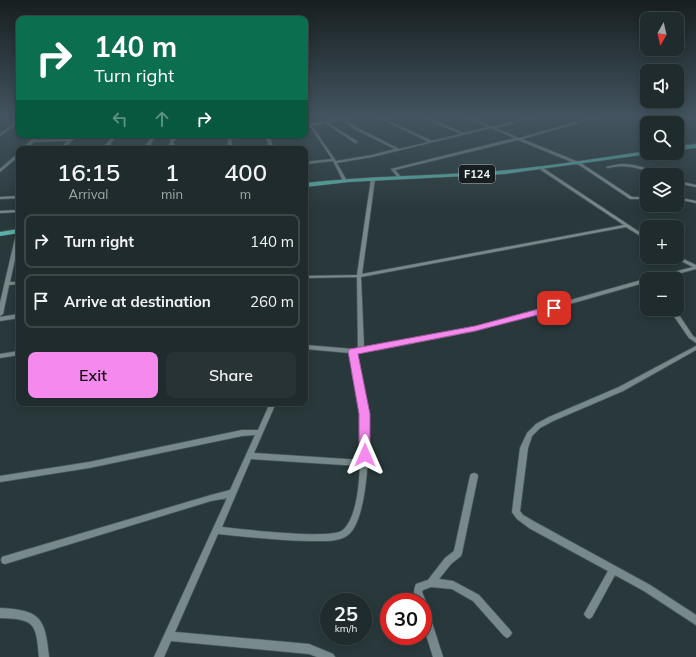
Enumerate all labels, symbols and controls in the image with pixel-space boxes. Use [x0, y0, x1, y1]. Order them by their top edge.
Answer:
north arrow [640, 12, 684, 56]
map controls [640, 12, 684, 316]
text: 140 m [94, 29, 177, 64]
icon: right [28, 32, 80, 84]
text: Turn right [94, 64, 174, 87]
button: sound [640, 64, 684, 108]
icon: left [109, 108, 131, 130]
icon: ahead [151, 108, 173, 130]
icon: right [193, 108, 215, 130]
button: search [640, 116, 684, 160]
text: 16:15 [57, 157, 120, 187]
text: 1 [165, 157, 179, 187]
text: 400 [224, 157, 267, 187]
road number: F124 [459, 165, 495, 183]
button: layers [640, 168, 684, 212]
text: Arrival [69, 186, 108, 202]
text: min [161, 186, 183, 202]
text: m [240, 186, 251, 202]
button: + [640, 220, 684, 264]
icon: right [30, 230, 52, 252]
text: Turn right [64, 232, 134, 251]
text: 140 m [250, 232, 294, 251]
button: − [640, 272, 684, 316]
icon: arrive [30, 290, 52, 312]
pin [537, 291, 571, 325]
text: Arrive at destination [64, 292, 211, 311]
text: 260 m [250, 292, 294, 311]
icon: arrive [543, 297, 565, 319]
button: Exit [28, 352, 158, 398]
button: Share [166, 352, 296, 398]
position arrow [344, 434, 386, 476]
speed limit sign: 30 [380, 593, 432, 645]
text: 25 [334, 601, 358, 626]
text: km/h [335, 622, 357, 635]

